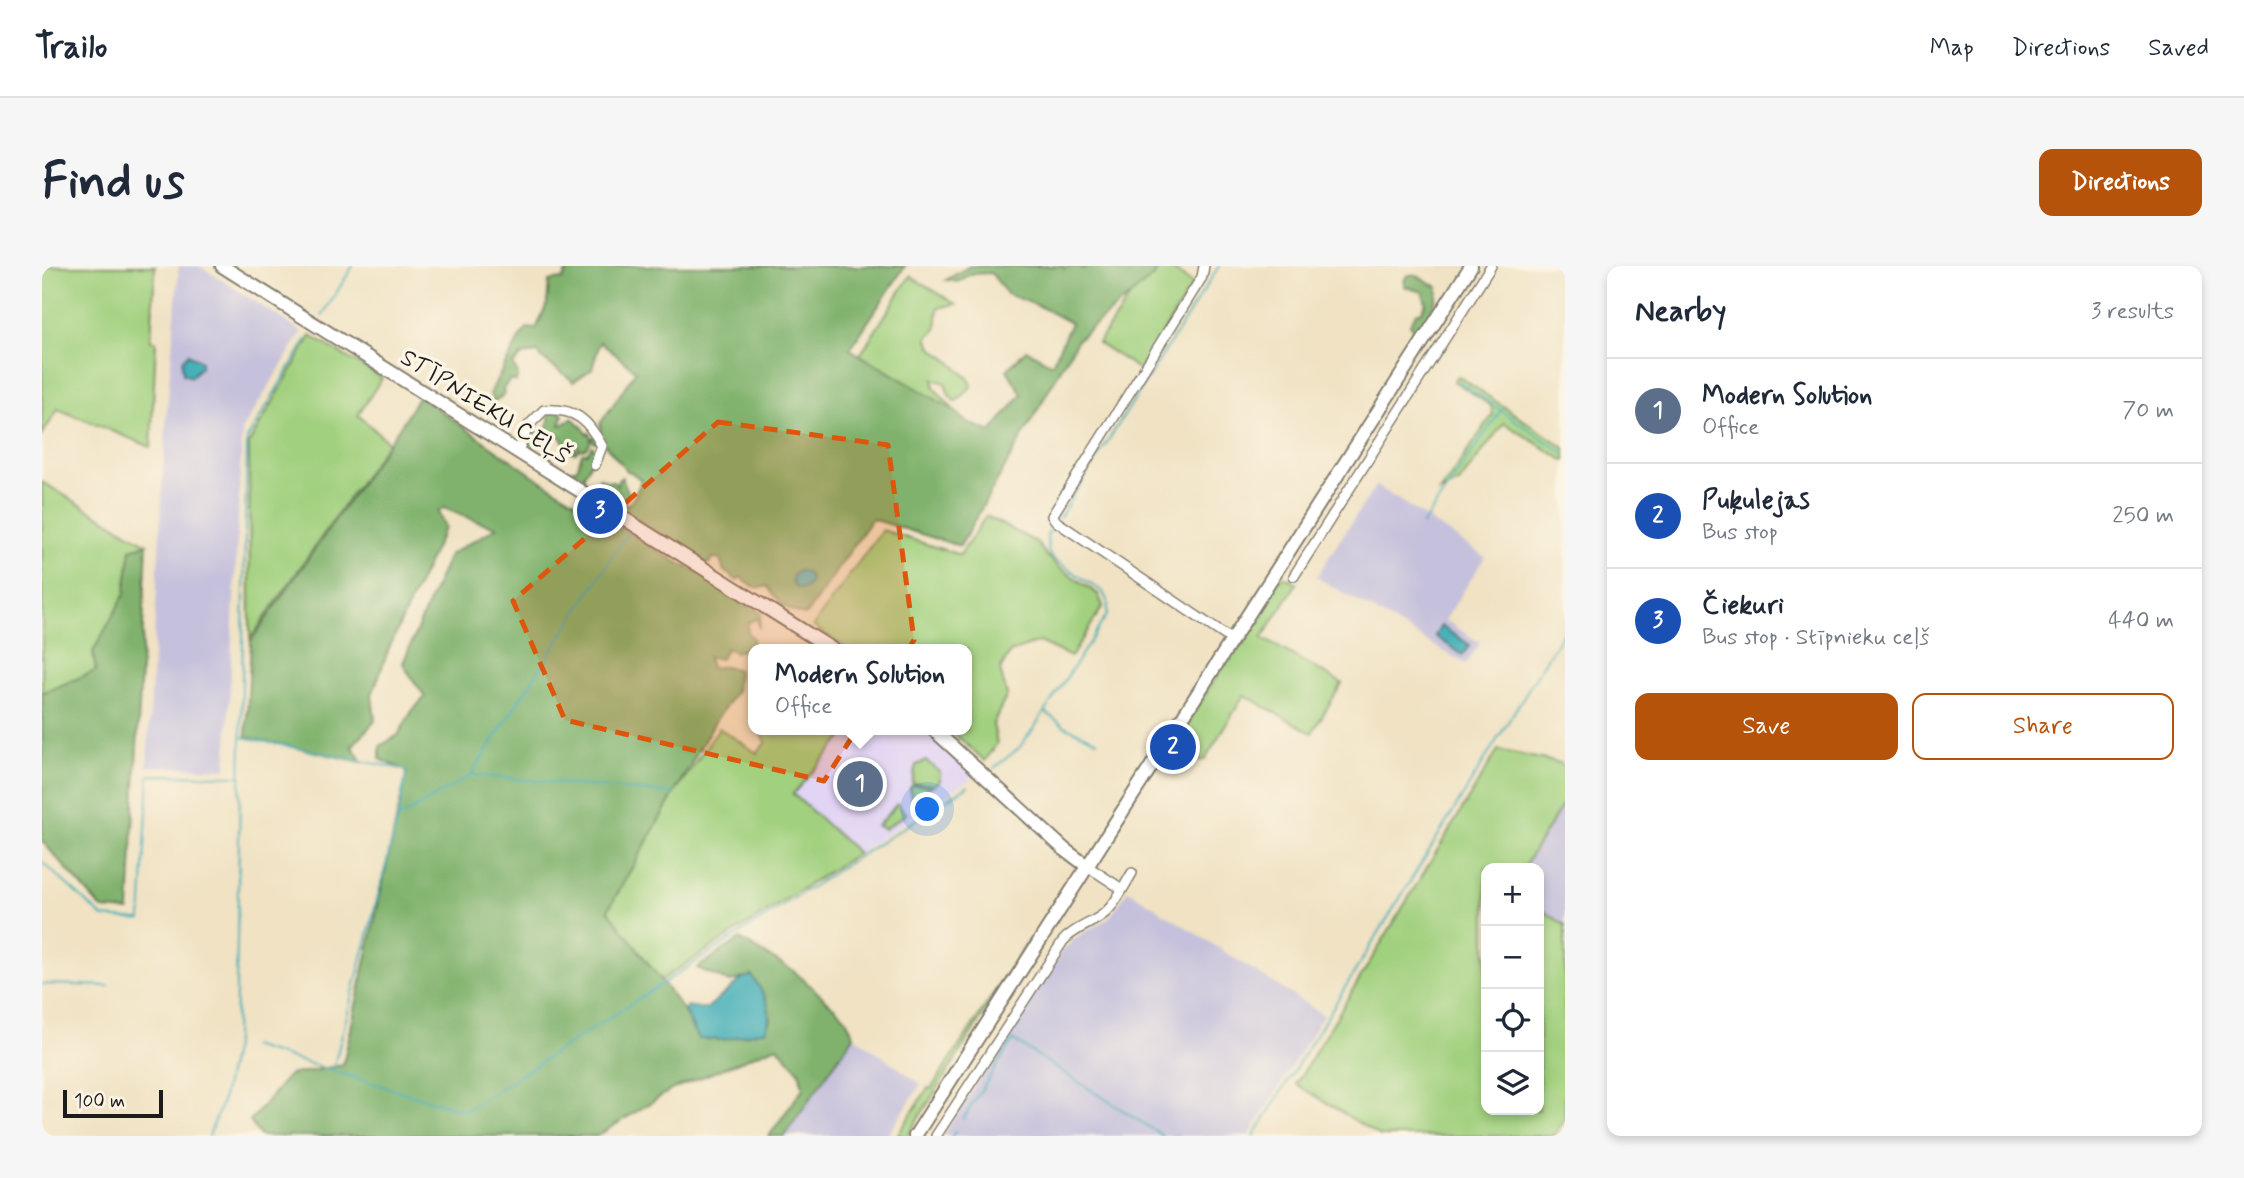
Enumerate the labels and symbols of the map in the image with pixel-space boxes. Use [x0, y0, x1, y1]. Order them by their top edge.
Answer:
street label: STĪPNIEKU CEĻŠ [394, 342, 576, 472]
pin: 3 [577, 485, 623, 537]
pin: 2 [1150, 721, 1196, 773]
pin: 1 [837, 758, 883, 810]
your location [910, 792, 944, 826]
scale bar [63, 1087, 163, 1119]

